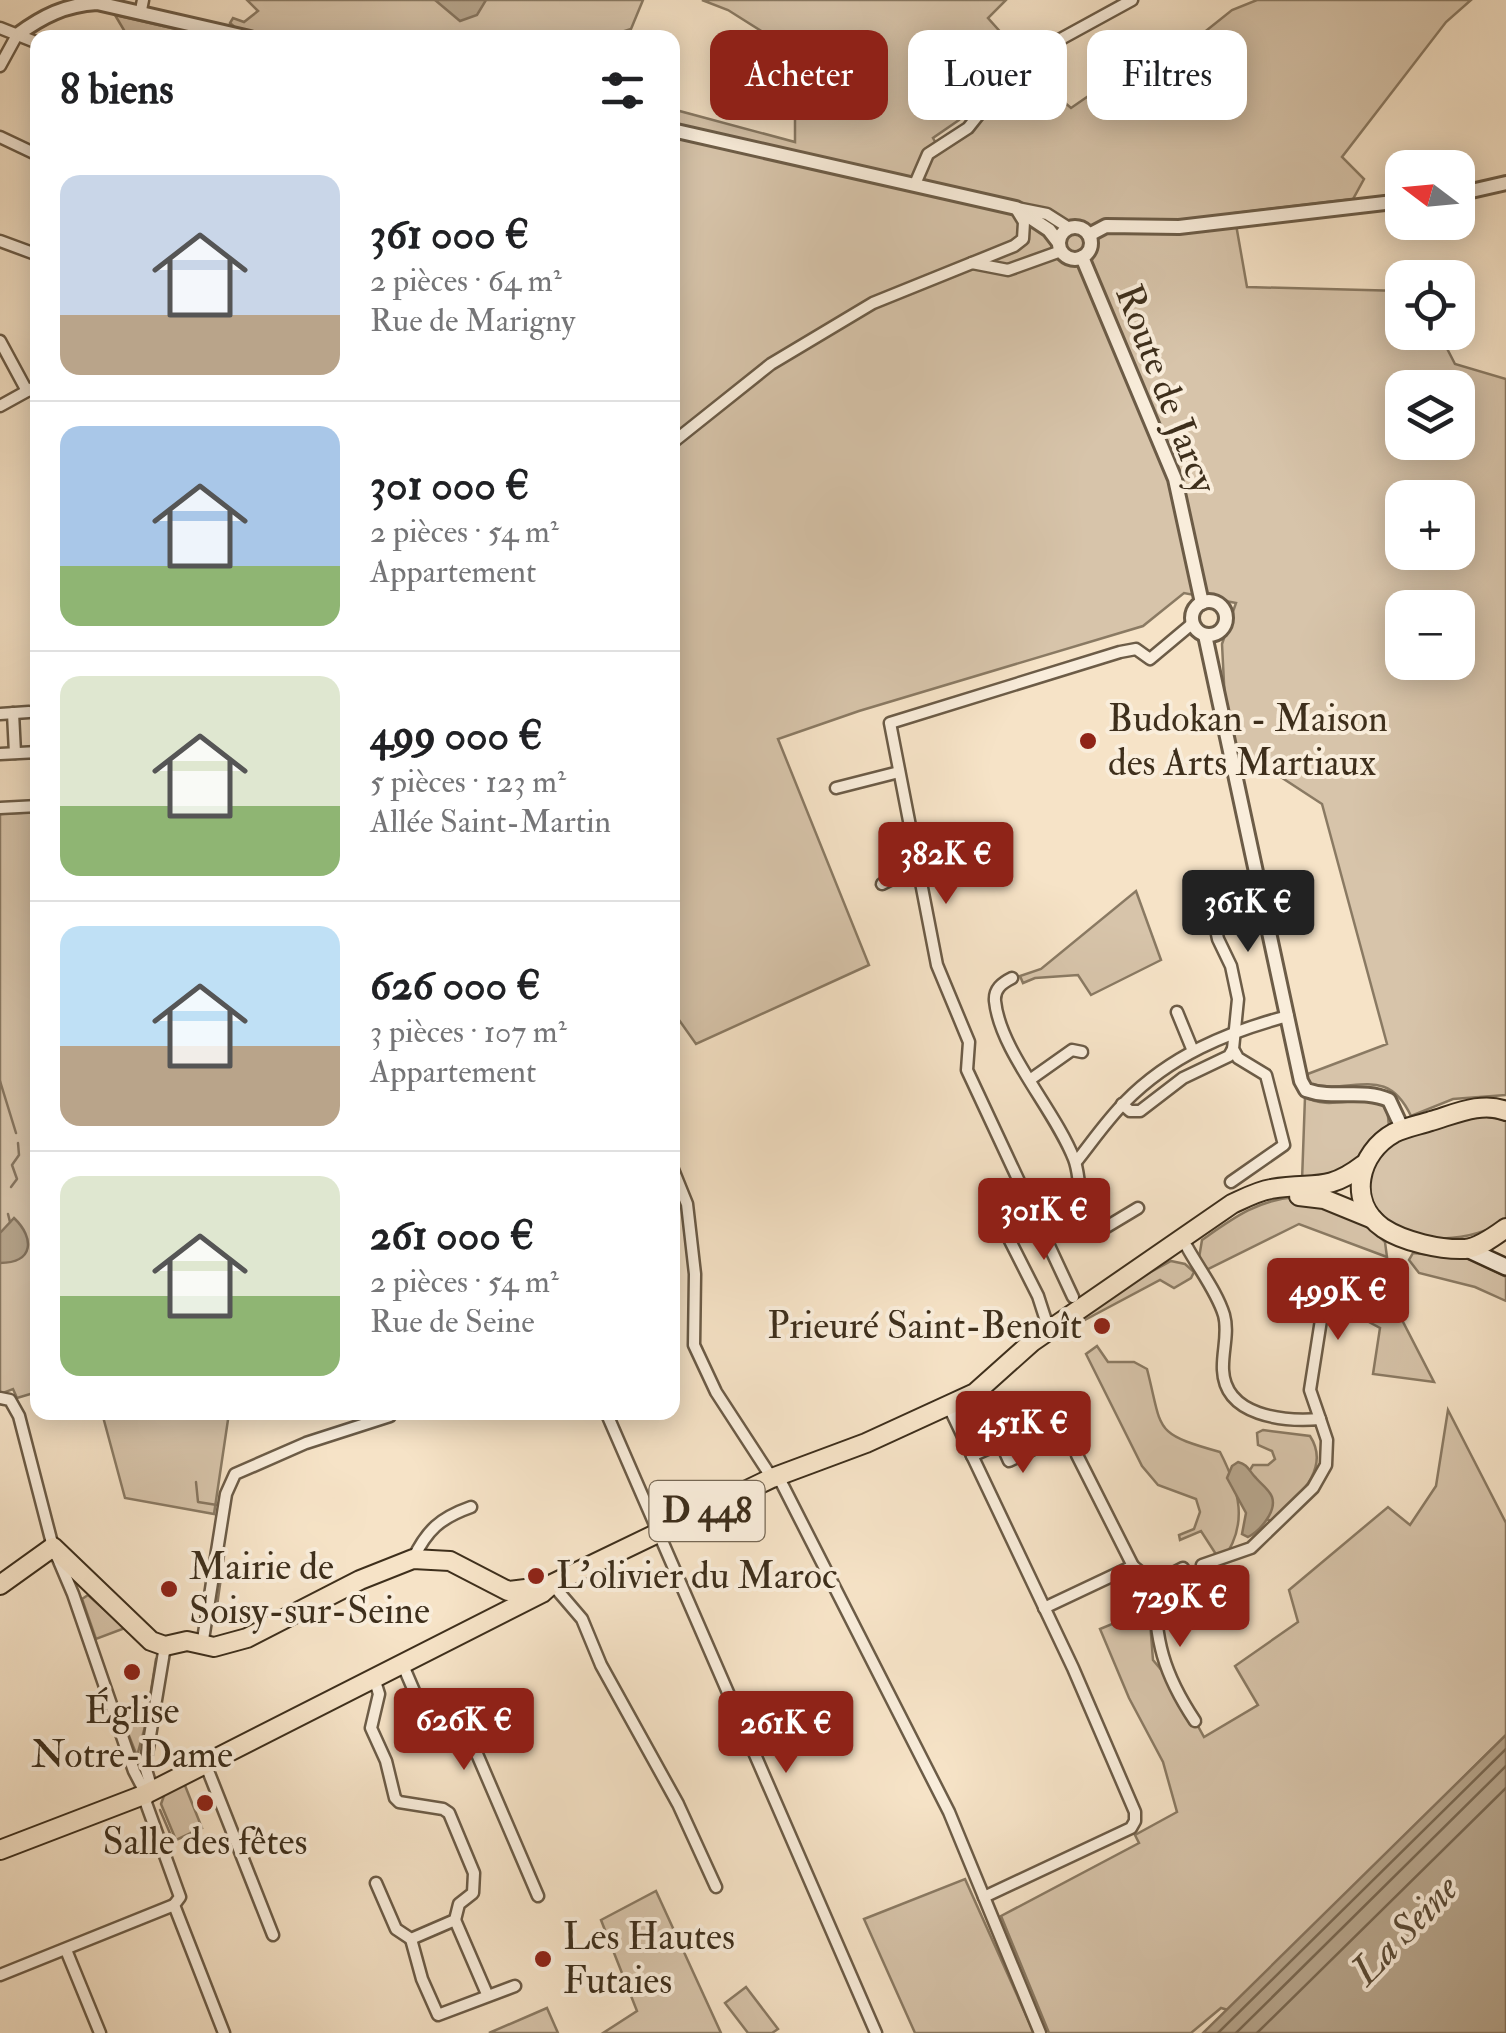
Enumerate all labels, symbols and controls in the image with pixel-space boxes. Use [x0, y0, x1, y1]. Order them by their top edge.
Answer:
chip: Acheter [710, 30, 888, 120]
chip: Louer [908, 30, 1067, 120]
chip: Filtres [1087, 30, 1247, 120]
icon: filters [595, 63, 650, 118]
text: 8 biens [60, 64, 174, 116]
north arrow [1385, 150, 1475, 240]
map controls [1385, 150, 1475, 680]
text: 361 000 € [370, 209, 529, 261]
icon: home [140, 215, 260, 335]
button: locate [1385, 260, 1475, 350]
text: 2 pièces · 64 m² [370, 261, 562, 301]
street label: Route de Jarcy [1104, 278, 1228, 501]
text: Rue de Marigny [370, 301, 575, 341]
button: layers [1385, 370, 1475, 460]
text: 301 000 € [370, 460, 529, 512]
icon: home [140, 466, 260, 586]
button: + [1385, 480, 1475, 570]
text: 2 pièces · 54 m² [370, 512, 559, 552]
text: Appartement [370, 552, 536, 592]
button: − [1385, 590, 1475, 680]
place label: Budokan - Maison des Arts Martiaux [1108, 695, 1388, 787]
text: 499 000 € [370, 710, 543, 762]
icon: home [140, 716, 260, 836]
marker: Budokan - Maison des Arts Martiaux [1077, 730, 1099, 752]
text: 5 pièces · 123 m² [370, 762, 566, 802]
text: Allée Saint-Martin [370, 802, 611, 842]
pin: 382K € [865, 822, 1027, 907]
text: 382K € [900, 834, 992, 874]
pin: 361K € [1167, 870, 1329, 955]
text: 361K € [1204, 882, 1292, 922]
text: 626 000 € [370, 960, 540, 1012]
icon: home [140, 966, 260, 1086]
text: 3 pièces · 107 m² [370, 1012, 567, 1052]
text: Appartement [370, 1052, 536, 1092]
pin: 301K € [963, 1178, 1125, 1263]
text: 301K € [1000, 1190, 1088, 1230]
text: 261 000 € [370, 1210, 534, 1262]
icon: home [140, 1216, 260, 1336]
pin: 499K € [1257, 1258, 1419, 1343]
text: 2 pièces · 54 m² [370, 1262, 559, 1302]
text: 499K € [1289, 1270, 1387, 1310]
text: Rue de Seine [370, 1302, 535, 1342]
place label: Prieuré Saint-Benoît [767, 1302, 1082, 1350]
marker: Prieuré Saint-Benoît [1091, 1315, 1113, 1337]
pin: 451K € [942, 1391, 1104, 1476]
text: 451K € [978, 1403, 1068, 1443]
road number: D 448 [650, 1481, 764, 1541]
place label: Mairie de Soisy-sur-Seine [189, 1543, 430, 1635]
place label: L'olivier du Maroc [556, 1552, 837, 1600]
marker: L'olivier du Maroc [525, 1565, 547, 1587]
pin: 729K € [1099, 1565, 1261, 1650]
text: 729K € [1132, 1577, 1228, 1617]
marker: Mairie de Soisy-sur-Seine [158, 1578, 180, 1600]
marker: Église Notre-Dame [121, 1661, 143, 1683]
place label: Église Notre-Dame [31, 1686, 233, 1779]
pin: 626K € [383, 1688, 545, 1773]
pin: 261K € [705, 1691, 867, 1776]
text: 626K € [416, 1700, 512, 1740]
text: 261K € [740, 1703, 832, 1743]
marker: Salle des fêtes [194, 1792, 216, 1814]
place label: Salle des fêtes [103, 1818, 307, 1866]
water label: La Seine [1339, 1864, 1470, 1997]
place label: Les Hautes Futaies [563, 1913, 735, 2005]
marker: Les Hautes Futaies [532, 1948, 554, 1970]

